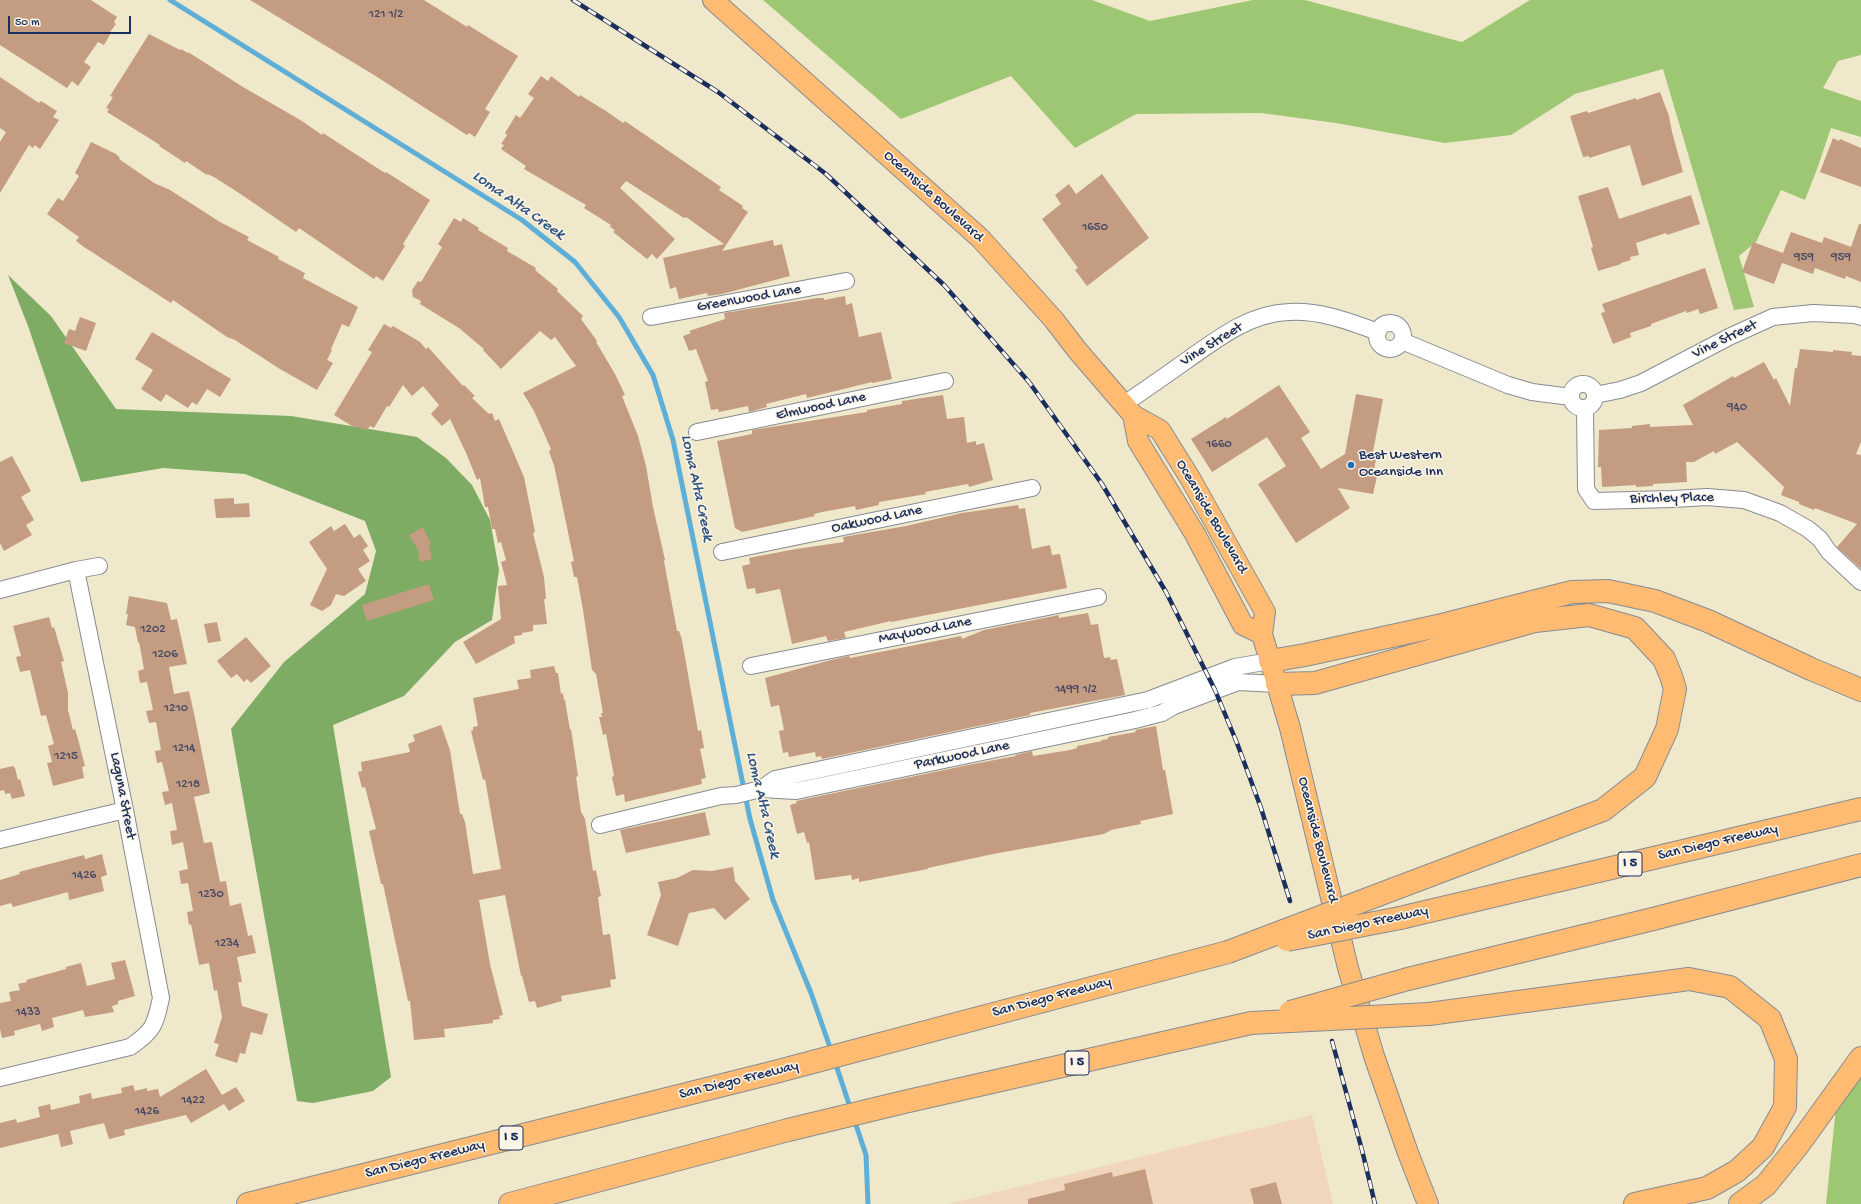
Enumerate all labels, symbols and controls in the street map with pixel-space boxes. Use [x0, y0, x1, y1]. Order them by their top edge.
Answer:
house number: 121 1/2 [369, 7, 403, 23]
scale bar [10, 8, 133, 34]
text: 50 m [15, 16, 40, 30]
street label: Oceanside Boulevard [879, 147, 987, 247]
water label: Loma Alta Creek [468, 167, 568, 245]
house number: 1650 [1082, 220, 1108, 236]
house number: 959 [1794, 250, 1814, 266]
house number: 959 [1831, 250, 1851, 266]
street label: Greenwood Lane [695, 281, 803, 317]
street label: Vine Street [1690, 317, 1760, 363]
street label: Vine Street [1178, 319, 1246, 371]
street label: Elmwood Lane [774, 389, 868, 425]
house number: 940 [1727, 400, 1747, 416]
water label: Loma Alta Creek [675, 433, 717, 543]
house number: 1660 [1206, 437, 1232, 453]
place label: Best Western Oceanside Inn [1359, 447, 1443, 482]
street label: Oceanside Boulevard [1171, 457, 1251, 577]
marker: Best Western Oceanside Inn [1346, 460, 1356, 470]
street label: Birchley Place [1630, 489, 1714, 509]
street label: Oakwood Lane [830, 502, 924, 538]
street label: Maywood Lane [877, 613, 973, 649]
house number: 1202 [140, 622, 166, 638]
house number: 1206 [152, 647, 178, 663]
house number: 1499 1/2 [1055, 682, 1097, 698]
house number: 1210 [164, 701, 188, 717]
street label: Parkwood Lane [913, 737, 1011, 775]
house number: 1214 [172, 741, 196, 757]
house number: 1215 [54, 749, 78, 765]
water label: Loma Alta Creek [740, 750, 784, 860]
street label: Laguna Street [105, 751, 139, 841]
street label: Oceanside Boulevard [1293, 775, 1341, 905]
house number: 1218 [176, 777, 200, 793]
street label: San Diego Freeway [1656, 820, 1780, 866]
road number: I 5 [1618, 852, 1642, 876]
house number: 1426 [72, 868, 96, 884]
house number: 1230 [198, 887, 224, 903]
street label: San Diego Freeway [1306, 902, 1430, 946]
house number: 1234 [215, 936, 239, 952]
street label: San Diego Freeway [991, 973, 1113, 1023]
house number: 1433 [16, 1005, 40, 1021]
road number: I 5 [1065, 1051, 1089, 1075]
street label: San Diego Freeway [677, 1057, 801, 1105]
house number: 1422 [181, 1093, 205, 1109]
house number: 1426 [135, 1104, 159, 1120]
road number: I 5 [499, 1126, 523, 1150]
street label: San Diego Freeway [363, 1136, 487, 1184]

